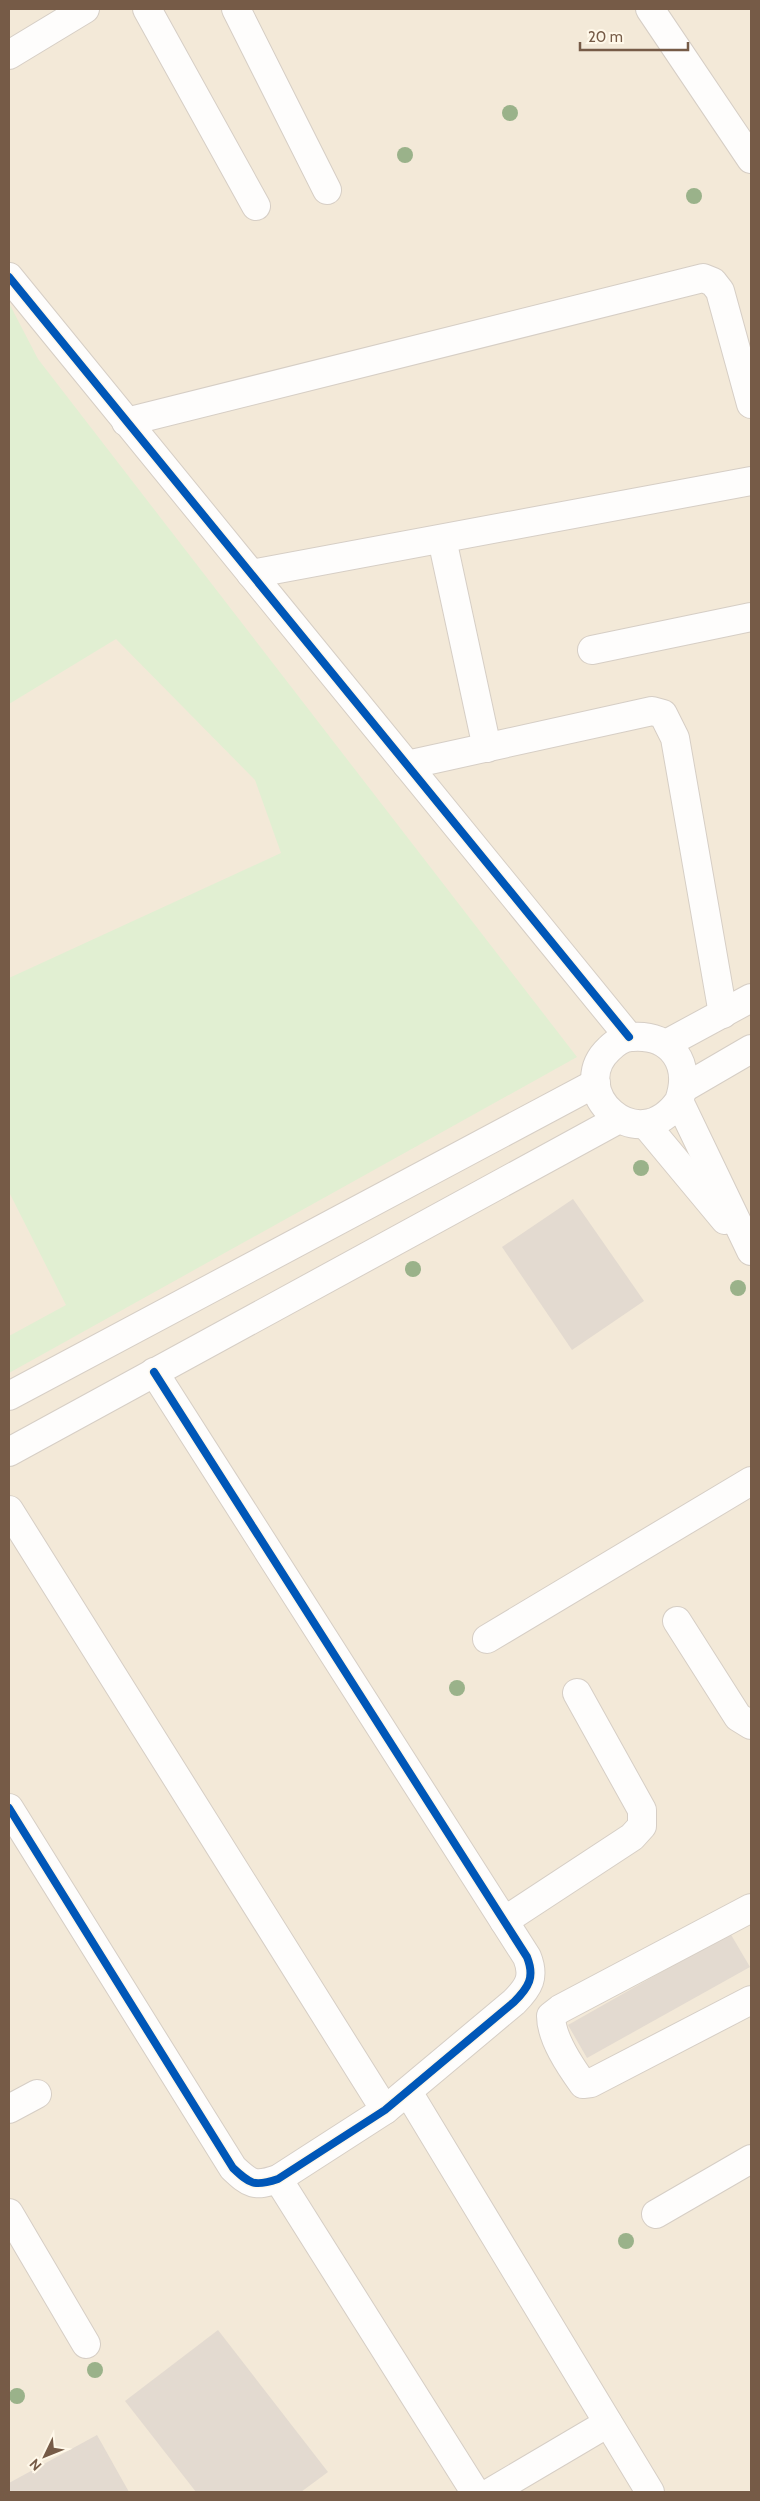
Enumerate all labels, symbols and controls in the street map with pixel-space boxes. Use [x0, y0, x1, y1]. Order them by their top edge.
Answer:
scale bar [580, 20, 688, 52]
text: 20 m [588, 28, 623, 46]
north arrow [20, 2431, 70, 2481]
text: N [26, 2455, 45, 2475]

